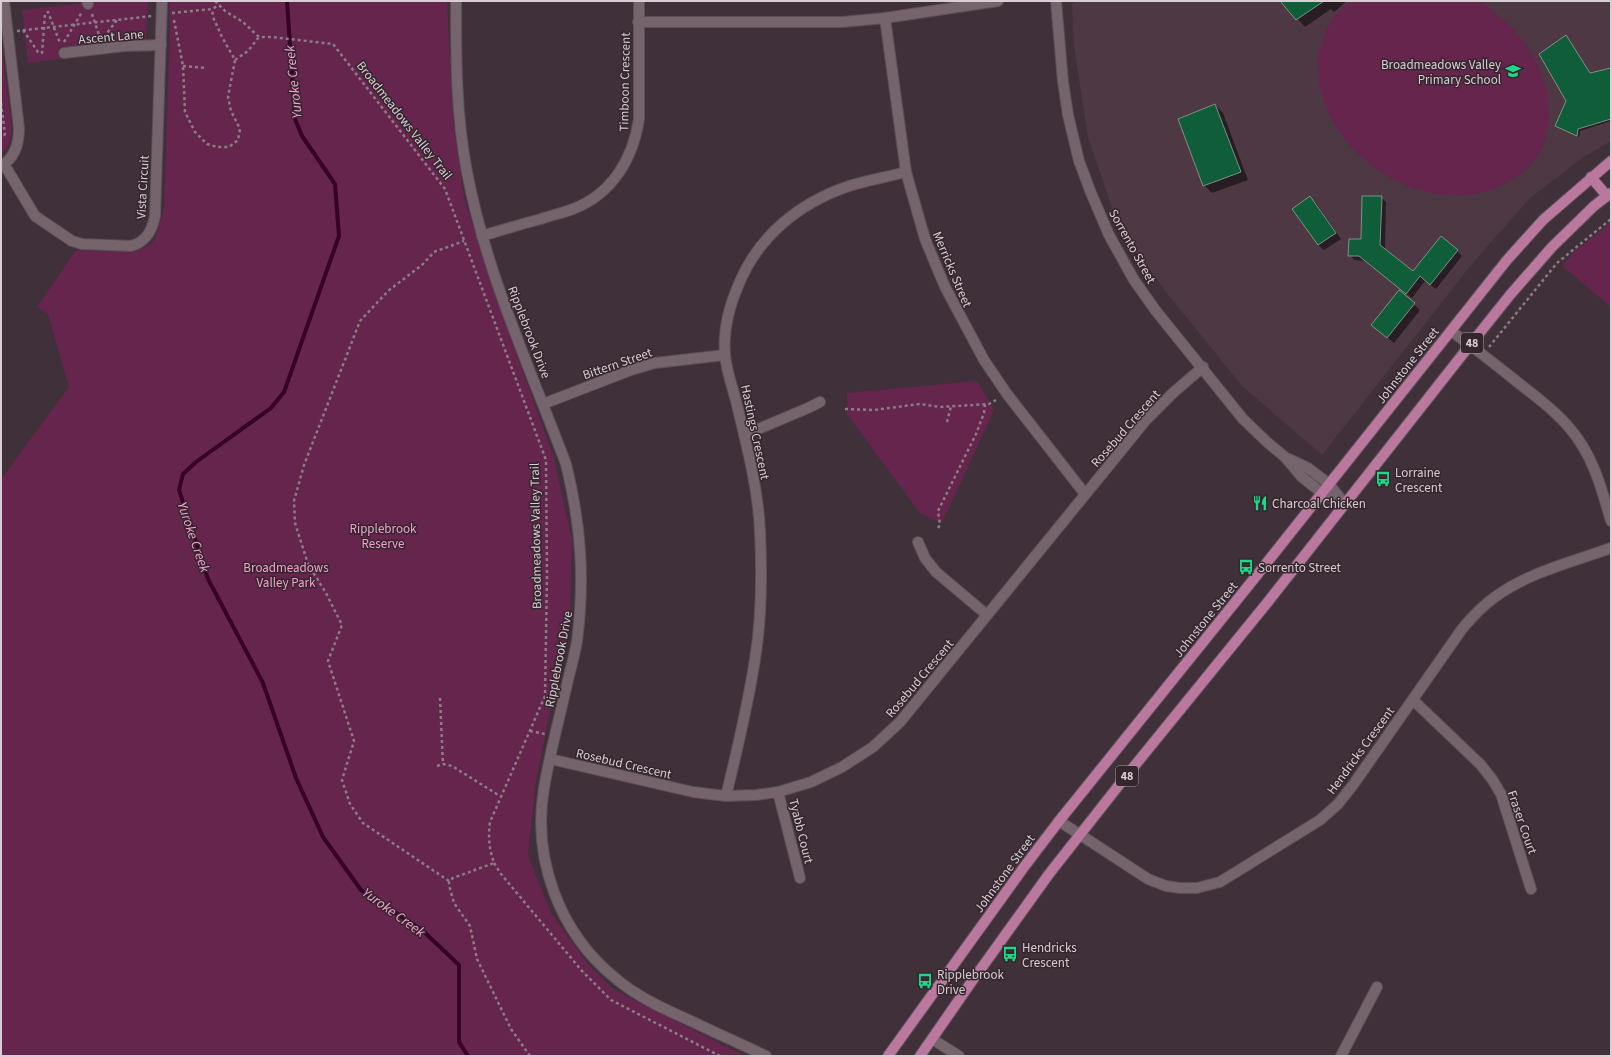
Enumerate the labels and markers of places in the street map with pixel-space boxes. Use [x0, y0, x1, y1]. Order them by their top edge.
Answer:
place label: Broadmeadows Valley Primary School [1381, 56, 1501, 89]
school or university icon: Broadmeadows Valley Primary School [1504, 62, 1522, 80]
place label: Lorraine Crescent [1395, 464, 1443, 497]
bus stop icon: Lorraine Crescent [1374, 470, 1392, 488]
restaurant icon: Charcoal Chicken [1251, 494, 1269, 512]
place label: Charcoal Chicken [1272, 495, 1366, 513]
bus stop icon: Sorrento Street [1237, 558, 1255, 576]
place label: Sorrento Street [1258, 559, 1341, 577]
place label: Hendricks Crescent [1022, 939, 1077, 972]
bus stop icon: Hendricks Crescent [1001, 945, 1019, 963]
place label: Ripplebrook Drive [937, 966, 1004, 999]
bus stop icon: Ripplebrook Drive [916, 972, 934, 990]

